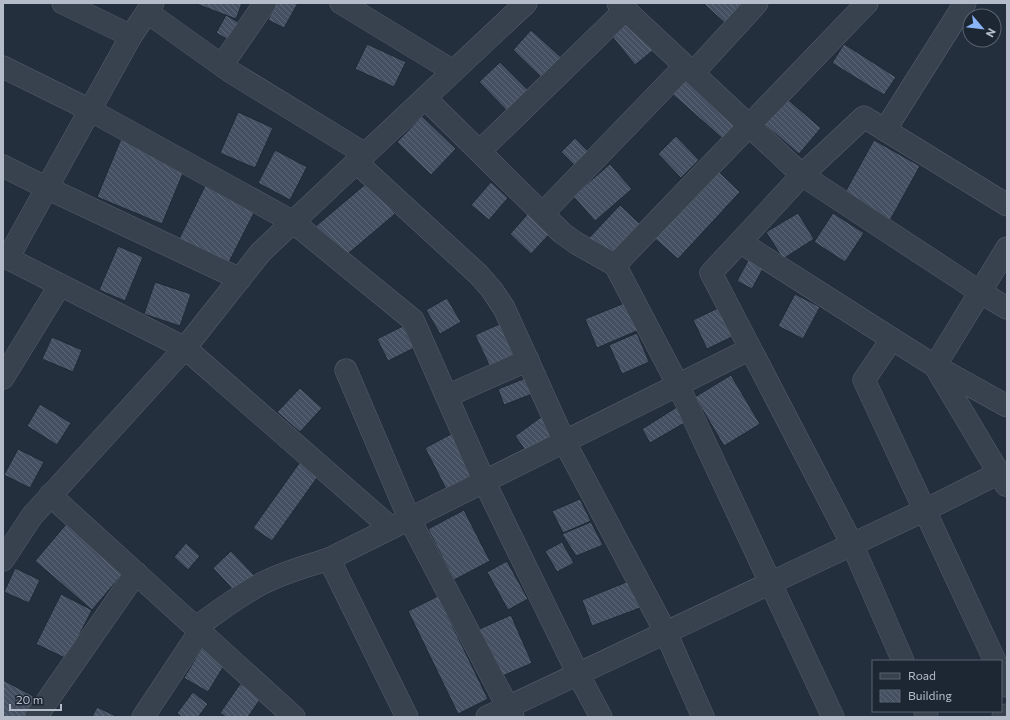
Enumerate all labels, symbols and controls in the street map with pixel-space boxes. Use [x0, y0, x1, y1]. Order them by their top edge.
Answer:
north arrow [962, 8, 1002, 48]
text: N [984, 26, 999, 40]
legend [872, 660, 1002, 712]
text: Road [908, 668, 936, 682]
scale bar [10, 686, 61, 712]
text: Building [908, 688, 952, 702]
text: 20 m [16, 692, 43, 706]

